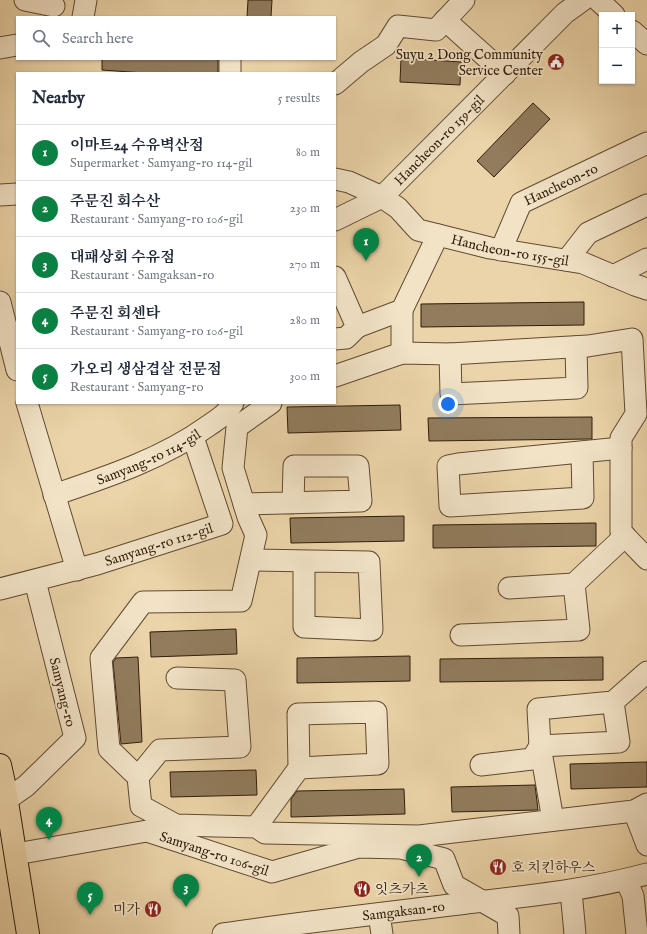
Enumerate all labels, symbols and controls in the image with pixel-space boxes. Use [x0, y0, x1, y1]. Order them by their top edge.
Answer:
map controls [599, 12, 635, 84]
button: + [599, 12, 635, 48]
search box [16, 16, 336, 60]
icon: search [30, 27, 52, 49]
text: Search here [62, 29, 133, 48]
place label: Suyu 2 Dong Community Service Center [396, 46, 543, 80]
button: − [599, 48, 635, 84]
public building icon: Suyu 2 Dong Community Service Center [546, 52, 566, 72]
text: Nearby [32, 88, 85, 109]
text: 5 results [278, 90, 320, 107]
street label: Hancheon-ro 159-gil [391, 91, 489, 190]
text: 이마트24 수유벽산점 [70, 136, 204, 155]
text: 1 [43, 144, 47, 161]
text: 80 m [296, 144, 320, 161]
text: Supermarket · Samyang-ro 114-gil [70, 155, 252, 172]
street label: Hancheon-ro [521, 160, 601, 210]
text: 주문진 회수산 [70, 192, 160, 211]
text: 2 [42, 200, 48, 217]
text: 230 m [290, 200, 320, 217]
text: Restaurant · Samyang-ro 106-gil [70, 211, 243, 228]
pin: 1 [353, 228, 379, 261]
street label: Hancheon-ro 155-gil [449, 231, 570, 271]
text: 대패상회 수유점 [70, 248, 175, 267]
text: 3 [43, 256, 47, 273]
text: 270 m [289, 256, 320, 273]
text: Restaurant · Samgaksan-ro [70, 267, 214, 284]
text: 주문진 회센타 [70, 304, 160, 323]
text: 4 [42, 312, 48, 329]
text: 280 m [290, 312, 320, 329]
text: Restaurant · Samyang-ro 106-gil [70, 323, 243, 340]
text: 가오리 생삼겹살 전문점 [70, 360, 221, 379]
text: 5 [43, 368, 47, 385]
text: 300 m [289, 368, 320, 385]
text: Restaurant · Samyang-ro [70, 379, 203, 396]
your location [438, 394, 458, 414]
street label: Samyang-ro 114-gil [94, 425, 205, 490]
street label: Samyang-ro 112-gil [103, 519, 216, 571]
street label: Samyang-ro [45, 656, 79, 729]
pin: 4 [36, 807, 62, 840]
street label: Samyang-ro 106-gil [157, 828, 271, 880]
pin: 2 [406, 844, 432, 877]
restaurant icon: 호 치킨하우스 [488, 857, 508, 877]
place label: 호 치킨하우스 [511, 859, 596, 877]
pin: 3 [173, 874, 199, 907]
restaurant icon: 잇츠카츠 [352, 879, 372, 899]
place label: 잇츠카츠 [375, 881, 430, 899]
pin: 5 [77, 882, 103, 915]
street label: Samgaksan-ro [361, 898, 446, 926]
restaurant icon: 미가 [143, 899, 163, 919]
place label: 미가 [113, 901, 140, 919]

